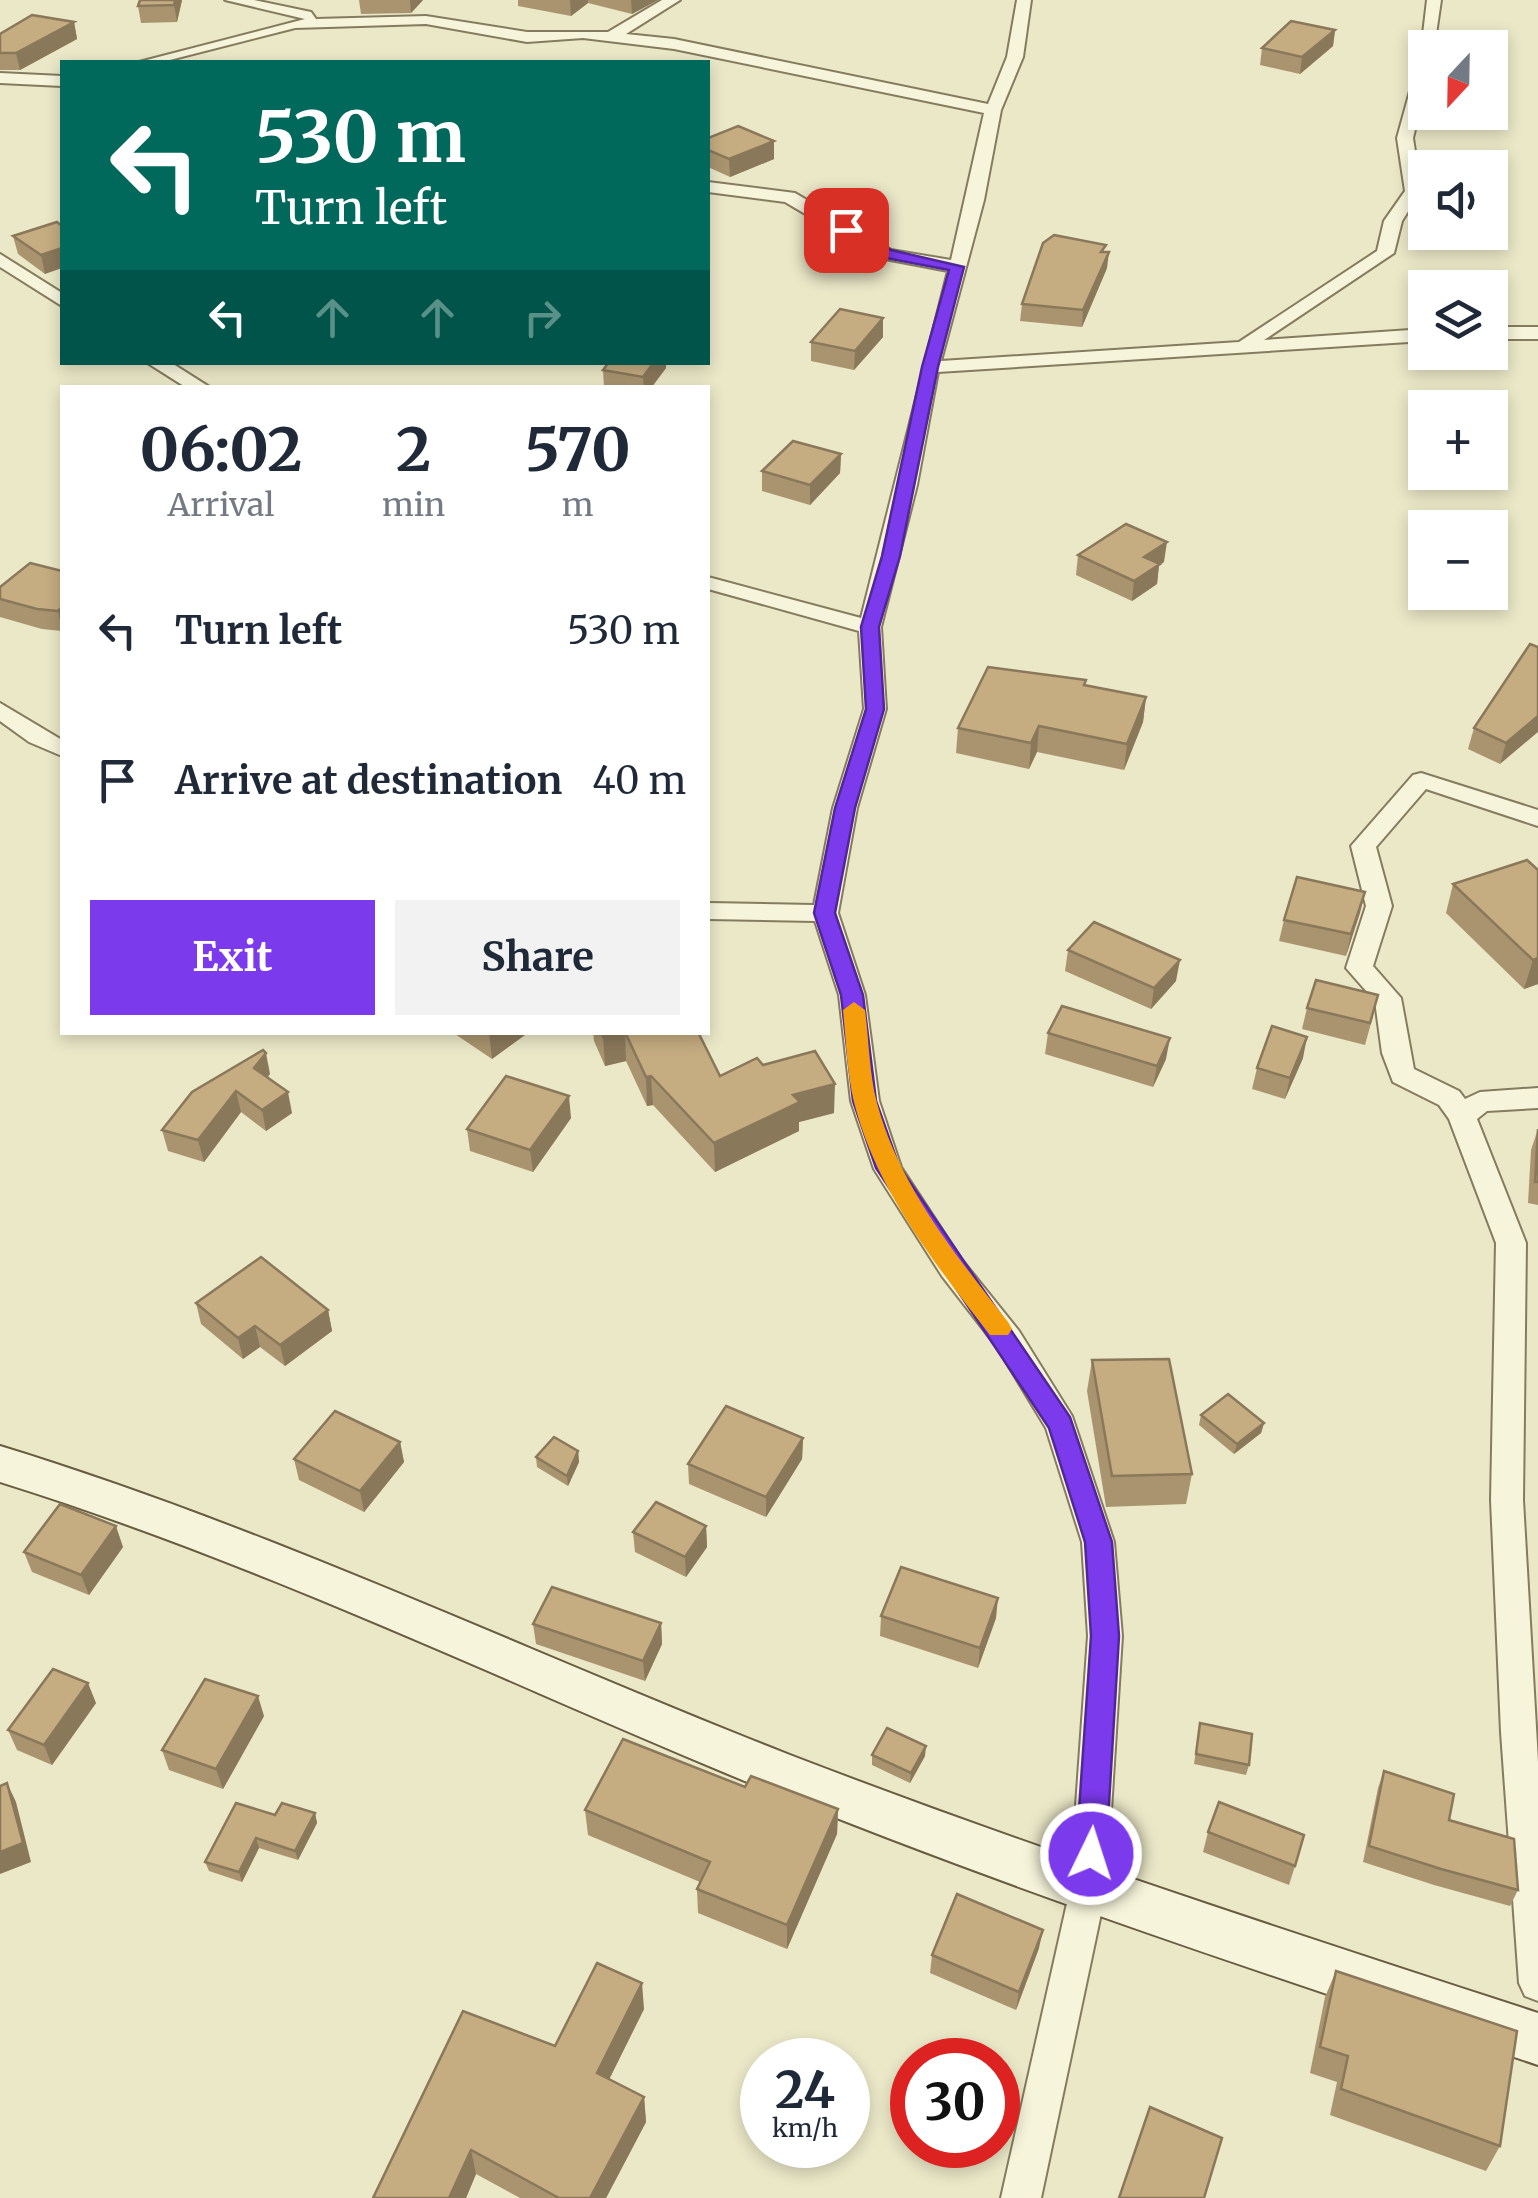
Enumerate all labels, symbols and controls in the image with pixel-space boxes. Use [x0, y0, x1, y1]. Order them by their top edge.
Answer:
north arrow [1408, 30, 1508, 130]
map controls [1408, 30, 1508, 610]
text: 530 m [255, 93, 466, 181]
icon: left [90, 100, 220, 230]
button: sound [1408, 150, 1508, 250]
text: Turn left [255, 180, 447, 236]
pin [804, 188, 889, 273]
icon: arrive [819, 203, 874, 258]
button: layers [1408, 270, 1508, 370]
icon: left [200, 290, 255, 345]
icon: ahead [305, 290, 360, 345]
icon: ahead [410, 290, 465, 345]
icon: right [515, 290, 570, 345]
button: + [1408, 390, 1508, 490]
text: 06:02 [139, 412, 303, 487]
text: 2 [396, 412, 431, 487]
text: 570 [525, 412, 631, 487]
text: Arrival [168, 485, 274, 525]
text: min [382, 485, 445, 525]
text: m [562, 485, 594, 525]
button: − [1408, 510, 1508, 610]
icon: left [90, 603, 145, 658]
text: Turn left [175, 607, 342, 654]
text: 530 m [567, 607, 680, 654]
icon: arrive [90, 753, 145, 808]
text: Arrive at destination [175, 757, 562, 804]
text: 40 m [592, 757, 686, 804]
button: Exit [90, 900, 375, 1015]
button: Share [395, 900, 680, 1015]
position arrow [1039, 1802, 1143, 1906]
speed limit sign: 30 [890, 2038, 1020, 2168]
text: 24 [775, 2059, 835, 2122]
text: km/h [772, 2112, 838, 2144]

